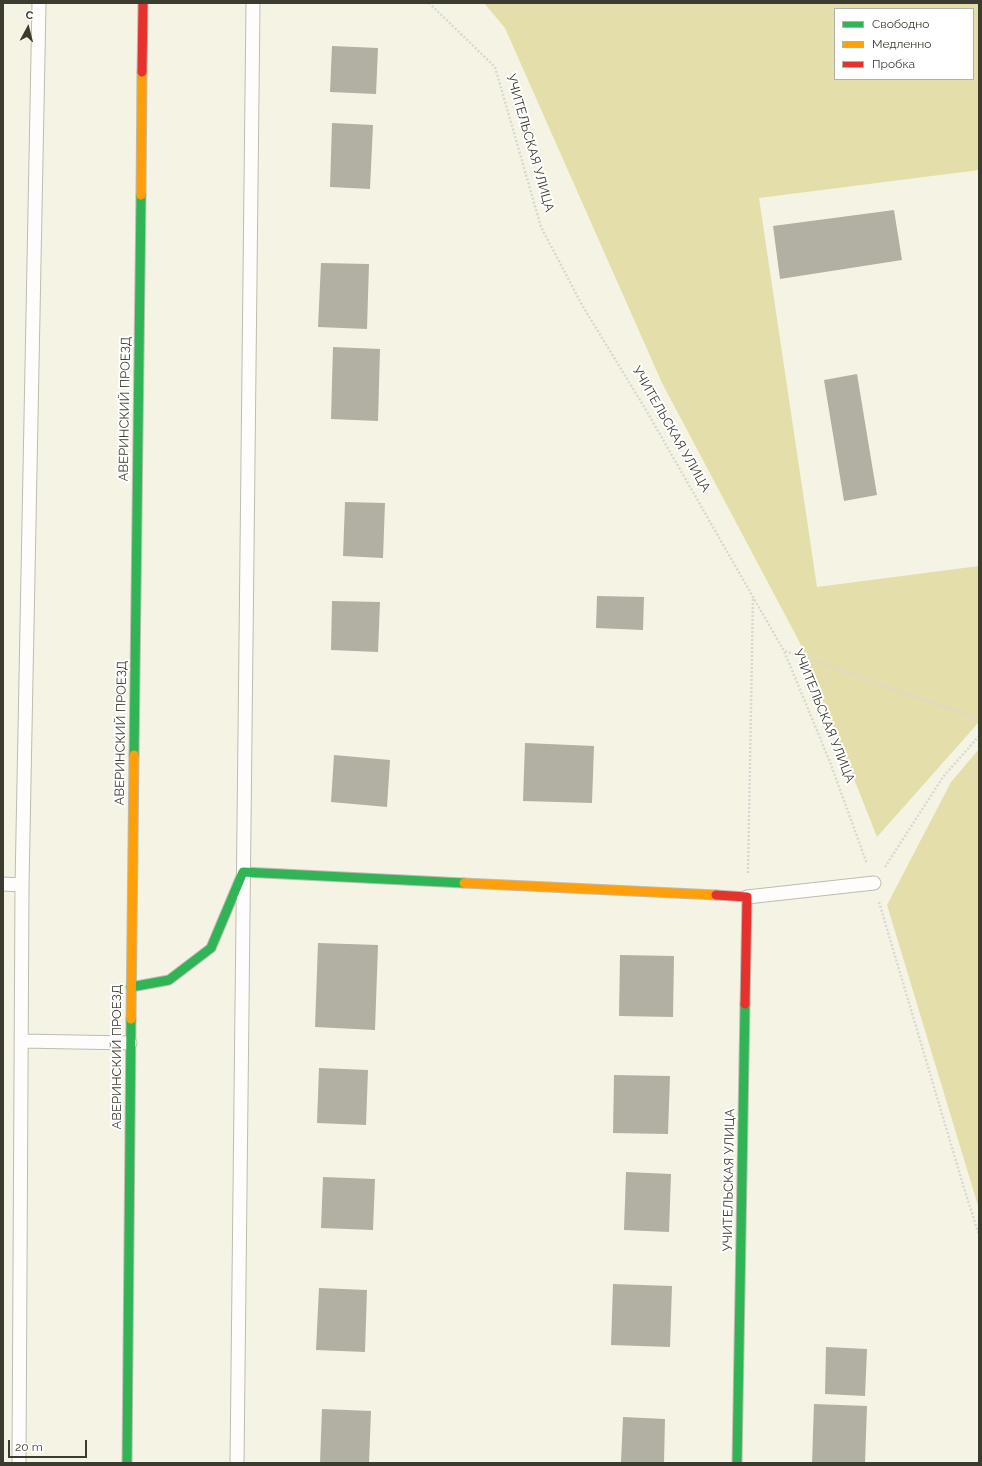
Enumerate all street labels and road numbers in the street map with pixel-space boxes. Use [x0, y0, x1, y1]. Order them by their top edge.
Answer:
street label: УЧИТЕЛЬСКАЯ УЛИЦА [503, 72, 557, 214]
street label: АВЕРИНСКИЙ ПРОЕЗД [116, 336, 134, 482]
street label: УЧИТЕЛЬСКАЯ УЛИЦА [629, 363, 713, 495]
street label: УЧИТЕЛЬСКАЯ УЛИЦА [790, 647, 858, 785]
street label: АВЕРИНСКИЙ ПРОЕЗД [112, 660, 130, 806]
street label: АВЕРИНСКИЙ ПРОЕЗД [109, 985, 125, 1129]
street label: УЧИТЕЛЬСКАЯ УЛИЦА [720, 1109, 738, 1251]

